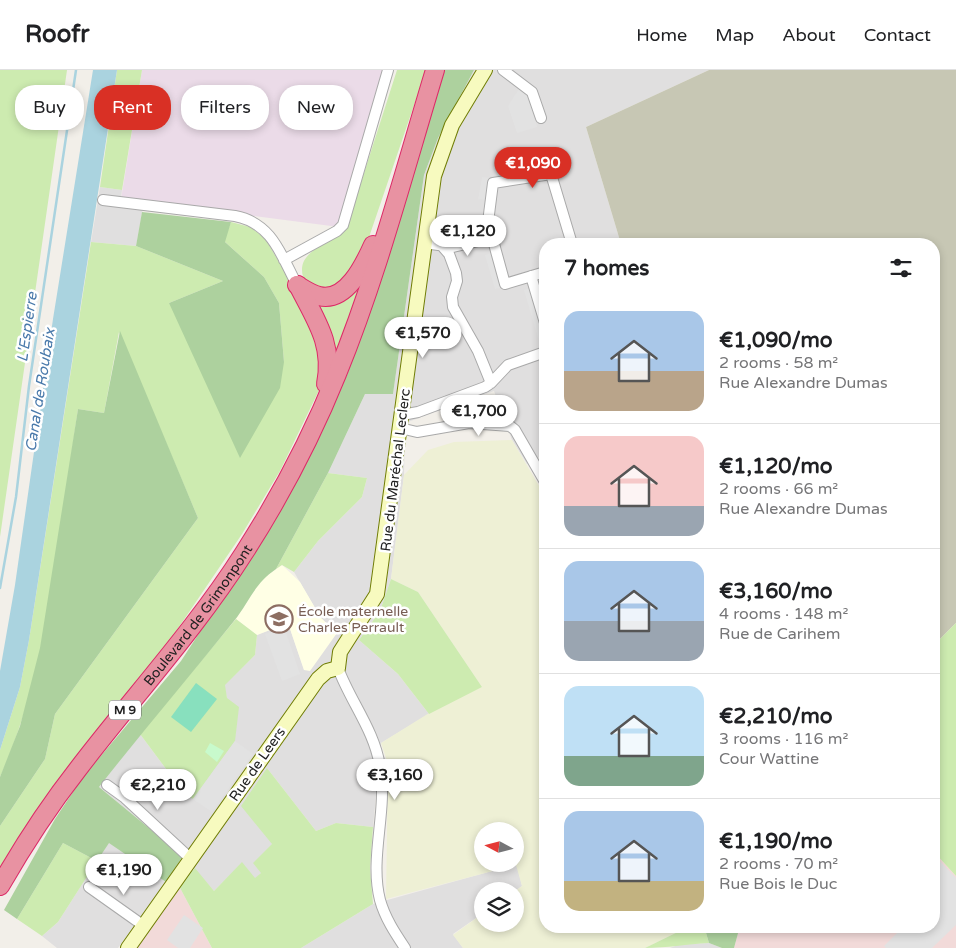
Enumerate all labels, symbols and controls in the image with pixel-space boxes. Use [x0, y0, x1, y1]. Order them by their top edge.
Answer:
text: Roofr [25, 20, 90, 49]
text: Home [636, 24, 687, 46]
text: Map [715, 24, 754, 46]
text: About [782, 24, 836, 46]
text: Contact [864, 24, 931, 46]
chip: Buy [15, 85, 84, 130]
chip: Rent [94, 85, 171, 130]
chip: Filters [181, 85, 269, 130]
chip: New [279, 85, 353, 130]
pin: €1,090 [492, 146, 574, 189]
text: €1,090 [505, 153, 561, 173]
pin: €1,120 [427, 214, 509, 257]
text: €1,120 [440, 221, 496, 241]
icon: filters [887, 254, 915, 282]
text: 7 homes [564, 256, 649, 281]
water label: L'Espierre [13, 290, 41, 363]
pin: €1,570 [382, 316, 464, 359]
text: €1,570 [395, 323, 451, 343]
water label: Canal de Roubaix [21, 325, 59, 453]
text: €1,090/mo [719, 328, 833, 353]
icon: home [604, 331, 664, 391]
text: 2 rooms · 58 m² [719, 353, 838, 373]
text: Rue Alexandre Dumas [719, 373, 888, 393]
street label: Rue du Maréchal Leclerc [377, 388, 414, 552]
pin: €1,700 [438, 394, 520, 437]
text: €1,700 [451, 401, 507, 421]
text: €1,120/mo [719, 454, 833, 479]
icon: home [604, 456, 664, 516]
text: 2 rooms · 66 m² [719, 479, 838, 499]
text: Rue Alexandre Dumas [719, 499, 888, 519]
street label: Boulevard de Grimonpont [140, 541, 257, 689]
text: €3,160/mo [719, 579, 833, 604]
icon: home [604, 581, 664, 641]
place label: École maternelle Charles Perrault [298, 603, 408, 636]
school or university icon: École maternelle Charles Perrault [264, 604, 294, 634]
text: 4 rooms · 148 m² [719, 604, 848, 624]
text: Rue de Carihem [719, 624, 840, 644]
road number: M 9 [109, 700, 141, 720]
text: €2,210/mo [719, 704, 833, 729]
icon: home [604, 706, 664, 766]
street label: Rue de Leers [226, 724, 289, 805]
text: 3 rooms · 116 m² [719, 729, 848, 749]
text: Cour Wattine [719, 749, 819, 769]
pin: €3,160 [354, 758, 436, 801]
text: €3,160 [367, 765, 423, 785]
pin: €2,210 [117, 768, 199, 811]
text: €2,210 [130, 775, 186, 795]
north arrow [474, 822, 524, 872]
map controls [474, 822, 524, 932]
text: €1,190/mo [719, 829, 833, 854]
icon: home [604, 831, 664, 891]
pin: €1,190 [83, 854, 165, 896]
text: 2 rooms · 70 m² [719, 854, 838, 874]
text: €1,190 [96, 860, 152, 880]
text: Rue Bois le Duc [719, 874, 837, 894]
button: layers [474, 882, 524, 932]

